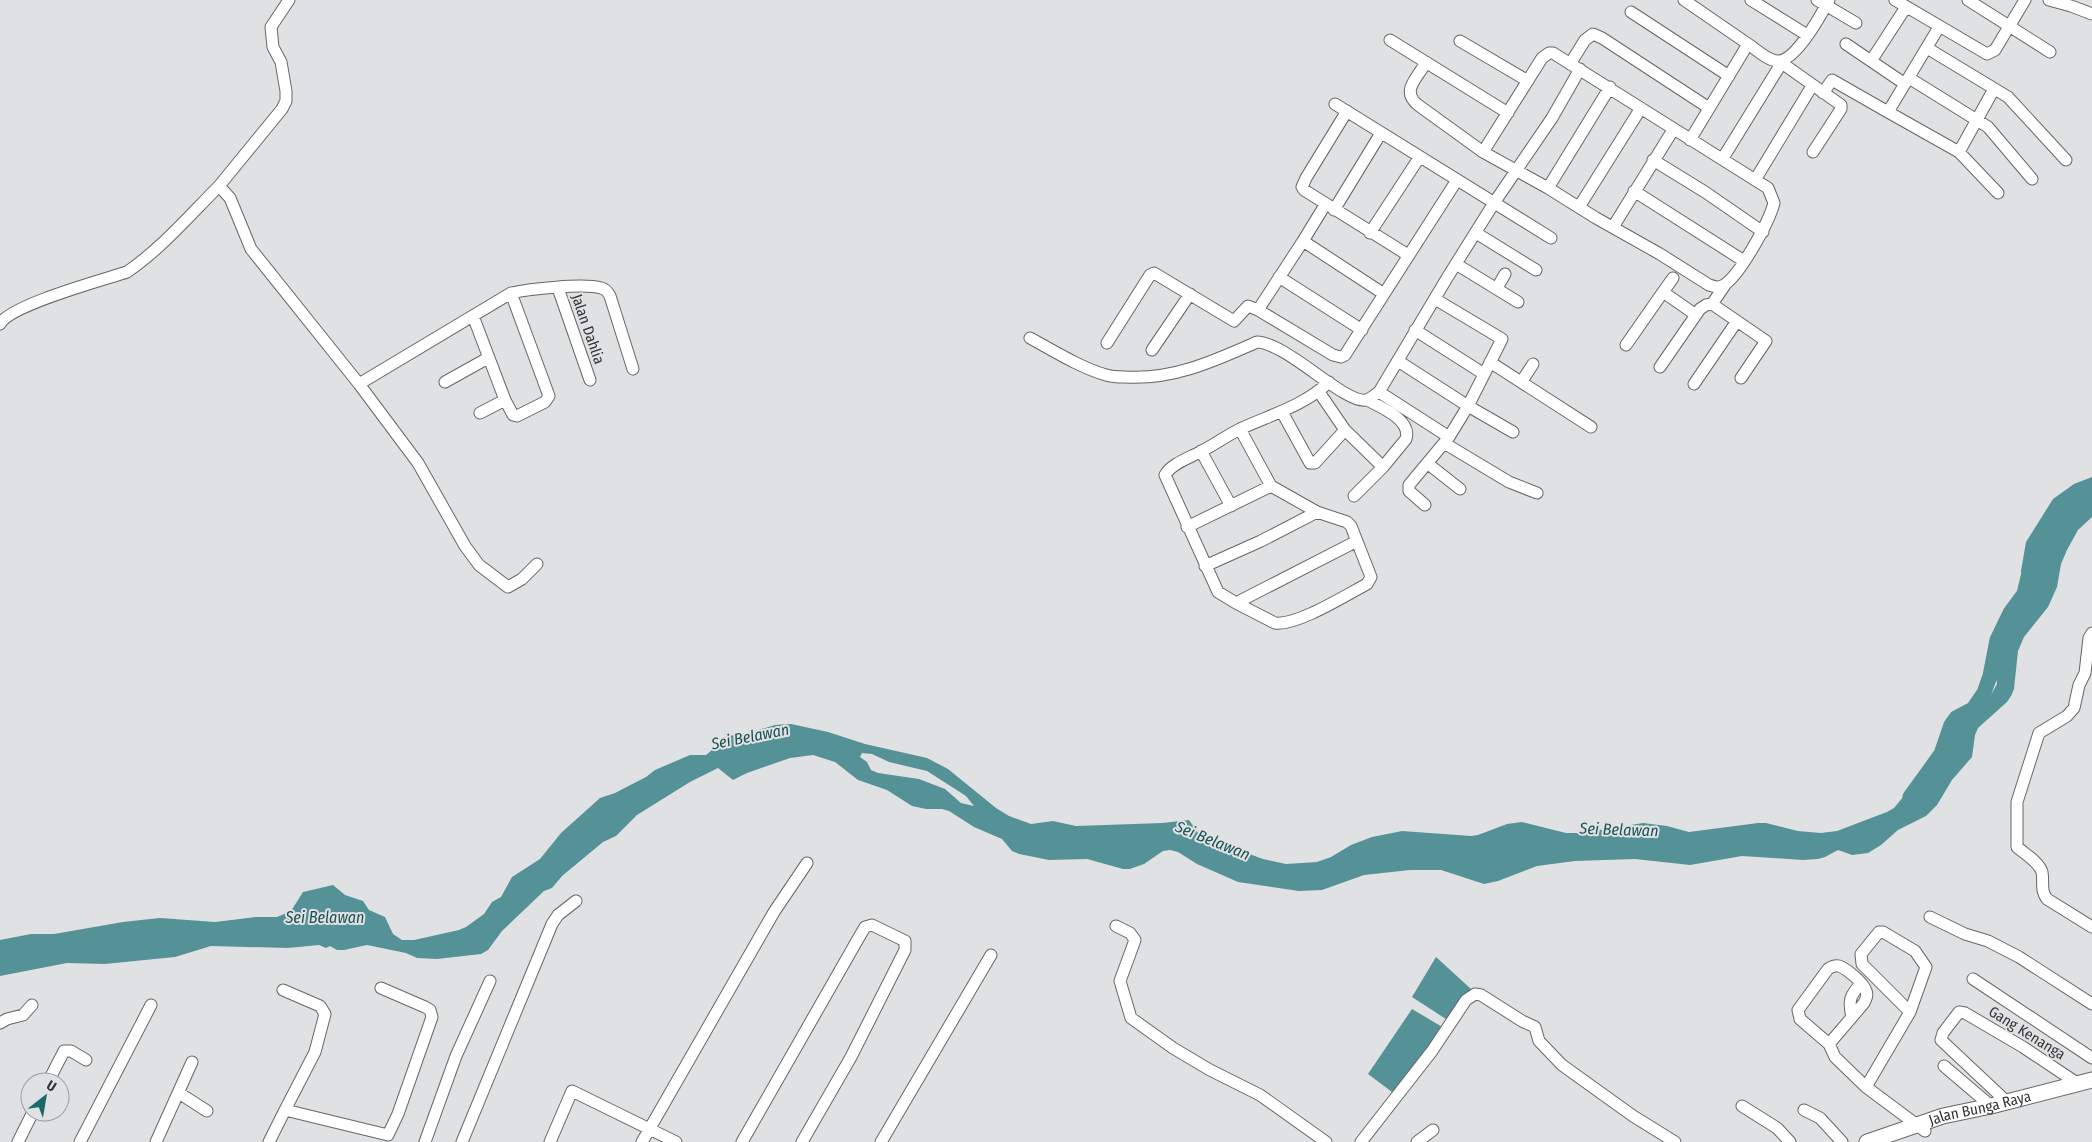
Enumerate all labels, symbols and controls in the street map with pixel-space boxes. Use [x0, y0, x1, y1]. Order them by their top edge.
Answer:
street label: Jalan Dahlia [568, 292, 608, 366]
water label: Sei Belawan [709, 720, 791, 754]
water label: Sei Belawan [1172, 816, 1253, 864]
water label: Sei Belawan [1578, 819, 1659, 840]
water label: Sei Belawan [285, 908, 364, 927]
street label: Gang Kenanga [1985, 1002, 2069, 1064]
north arrow [20, 1072, 70, 1122]
text: U [44, 1077, 59, 1096]
street label: Jalan Bunga Raya [1926, 1087, 2033, 1129]

